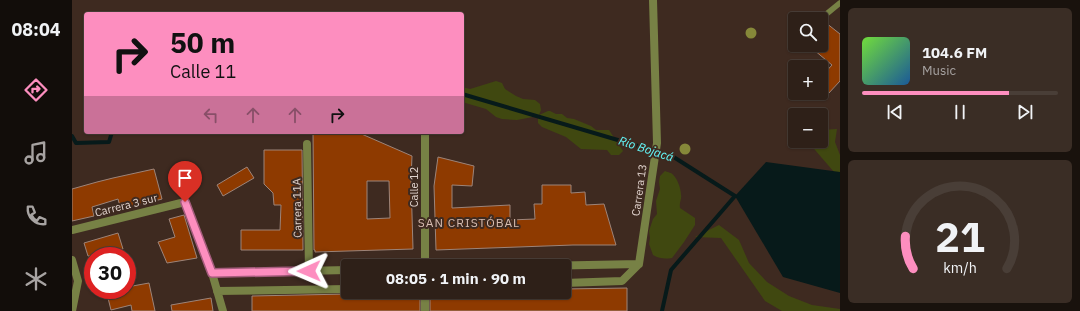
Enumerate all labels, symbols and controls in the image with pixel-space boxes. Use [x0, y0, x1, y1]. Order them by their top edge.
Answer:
map controls [788, 12, 828, 148]
button: search [788, 12, 828, 52]
text: 08:04 [11, 18, 61, 41]
text: 50 m [170, 24, 235, 61]
icon: right [104, 28, 156, 80]
text: 104.6 FM [922, 43, 987, 62]
text: Calle 11 [170, 60, 236, 83]
button: + [788, 60, 828, 100]
text: Music [922, 62, 956, 79]
icon: directions [22, 76, 50, 104]
icon: previous [884, 101, 906, 123]
icon: pause [949, 101, 971, 123]
icon: next [1014, 101, 1036, 123]
icon: left [200, 104, 222, 126]
icon: ahead [242, 104, 264, 126]
icon: ahead [284, 104, 306, 126]
icon: right [326, 104, 348, 126]
button: − [788, 108, 828, 148]
water label: Río Bojacá [617, 133, 676, 164]
icon: music [22, 139, 50, 167]
pin [168, 161, 202, 202]
street label: Carrera 13 [628, 163, 650, 217]
icon: arrive [174, 167, 196, 189]
street label: Calle 12 [407, 167, 421, 207]
street label: Carrera 11A [289, 178, 305, 238]
street label: Carrera 3 sur [93, 190, 159, 220]
icon: phone [22, 202, 50, 230]
text: 21 [935, 209, 985, 263]
district label: SAN CRISTÓBAL [418, 215, 520, 230]
speed limit sign: 30 [84, 247, 136, 299]
position arrow [288, 250, 330, 292]
text: km/h [943, 258, 977, 277]
icon: climate [22, 265, 50, 293]
text: 08:05 · 1 min · 90 m [386, 269, 526, 288]

